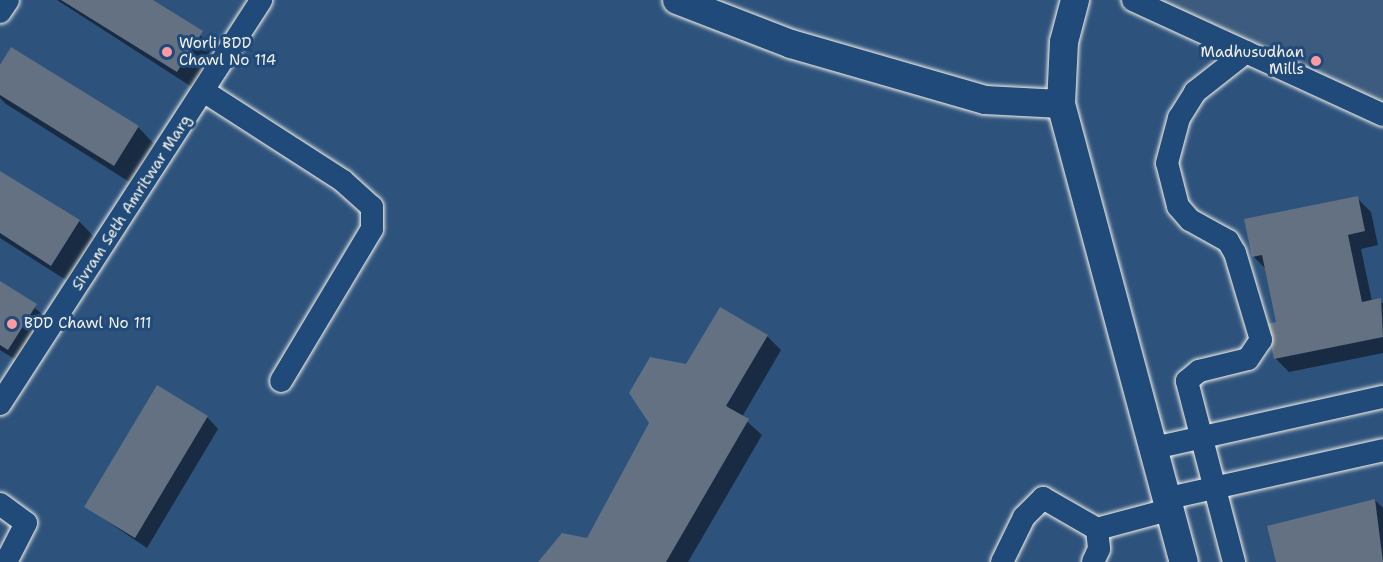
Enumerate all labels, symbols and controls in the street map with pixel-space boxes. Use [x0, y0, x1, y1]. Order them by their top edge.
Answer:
place label: Worli BDD Chawl No 114 [179, 34, 276, 69]
place label: Madhusudhan Mills [1201, 43, 1304, 78]
marker: Worli BDD Chawl No 114 [160, 45, 174, 59]
marker: Madhusudhan Mills [1309, 54, 1323, 68]
street label: Sivram Seth Amritwar Marg [69, 112, 195, 294]
place label: BDD Chawl No 111 [24, 315, 151, 333]
marker: BDD Chawl No 111 [5, 317, 19, 331]

